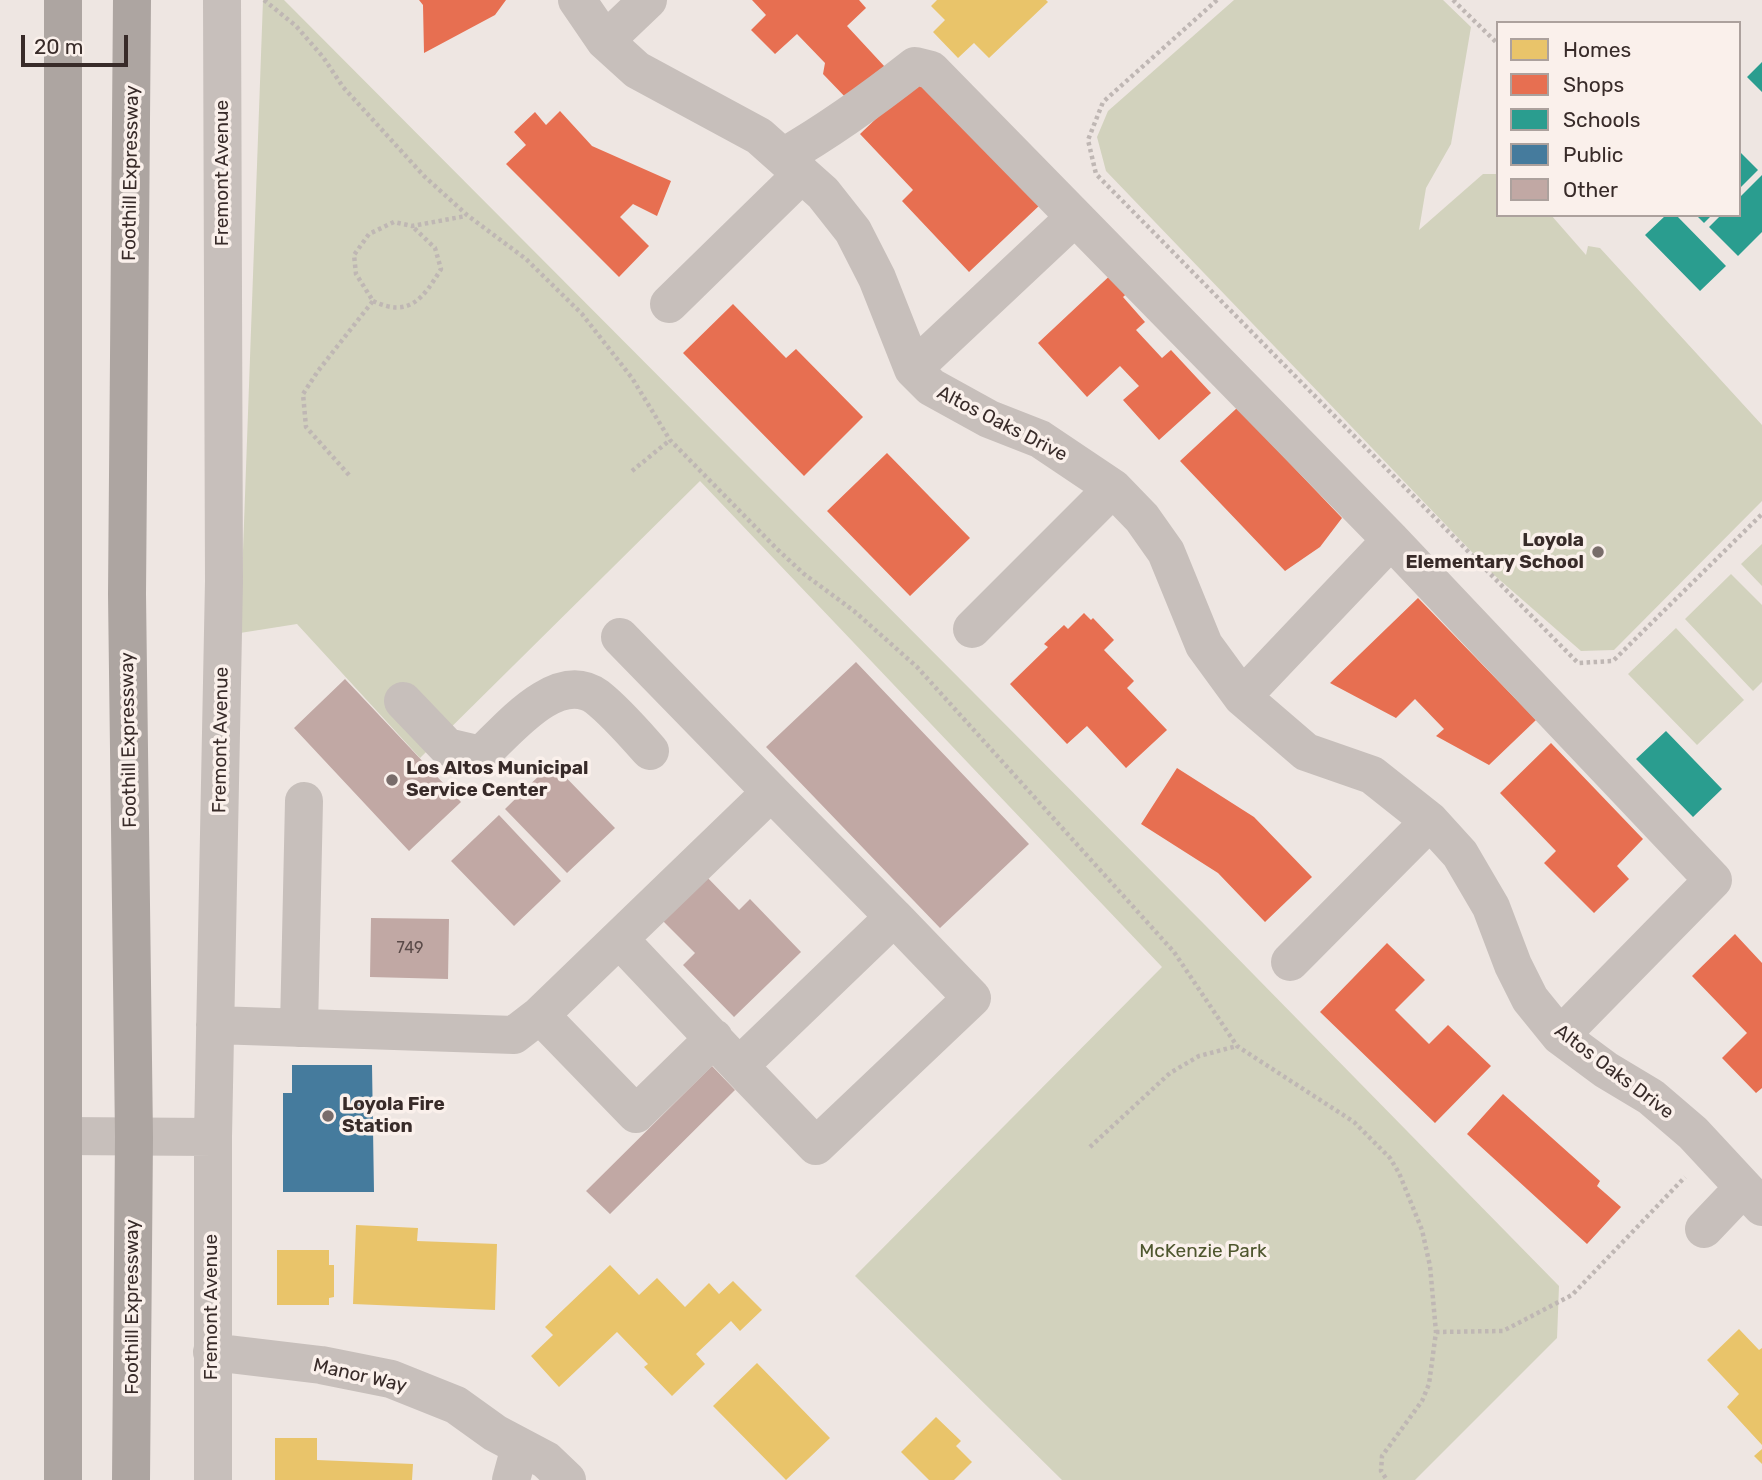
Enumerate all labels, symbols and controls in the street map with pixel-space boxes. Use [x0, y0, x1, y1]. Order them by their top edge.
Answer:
scale bar [24, 21, 131, 65]
legend [1496, 21, 1741, 217]
text: 20 m [34, 34, 83, 59]
text: Homes [1563, 37, 1631, 62]
text: Shops [1563, 72, 1624, 97]
street label: Foothill Expressway [118, 85, 144, 261]
street label: Fremont Avenue [212, 100, 234, 246]
text: Schools [1563, 107, 1640, 132]
text: Public [1563, 142, 1623, 167]
text: Other [1563, 177, 1618, 202]
street label: Altos Oaks Drive [933, 381, 1071, 467]
place label: Loyola Elementary School [1405, 530, 1584, 574]
marker: Loyola Elementary School [1590, 544, 1606, 560]
street label: Foothill Expressway [116, 652, 142, 828]
street label: Fremont Avenue [208, 667, 234, 813]
place label: Los Altos Municipal Service Center [406, 758, 588, 802]
marker: Los Altos Municipal Service Center [384, 772, 400, 788]
house number: 749 [397, 938, 423, 958]
street label: Altos Oaks Drive [1550, 1020, 1678, 1124]
place label: Loyola Fire Station [342, 1094, 445, 1138]
marker: Loyola Fire Station [320, 1108, 336, 1124]
street label: Foothill Expressway [122, 1219, 144, 1395]
street label: Fremont Avenue [201, 1234, 223, 1380]
park label: McKenzie Park [1139, 1241, 1267, 1263]
street label: Manor Way [311, 1354, 409, 1398]

